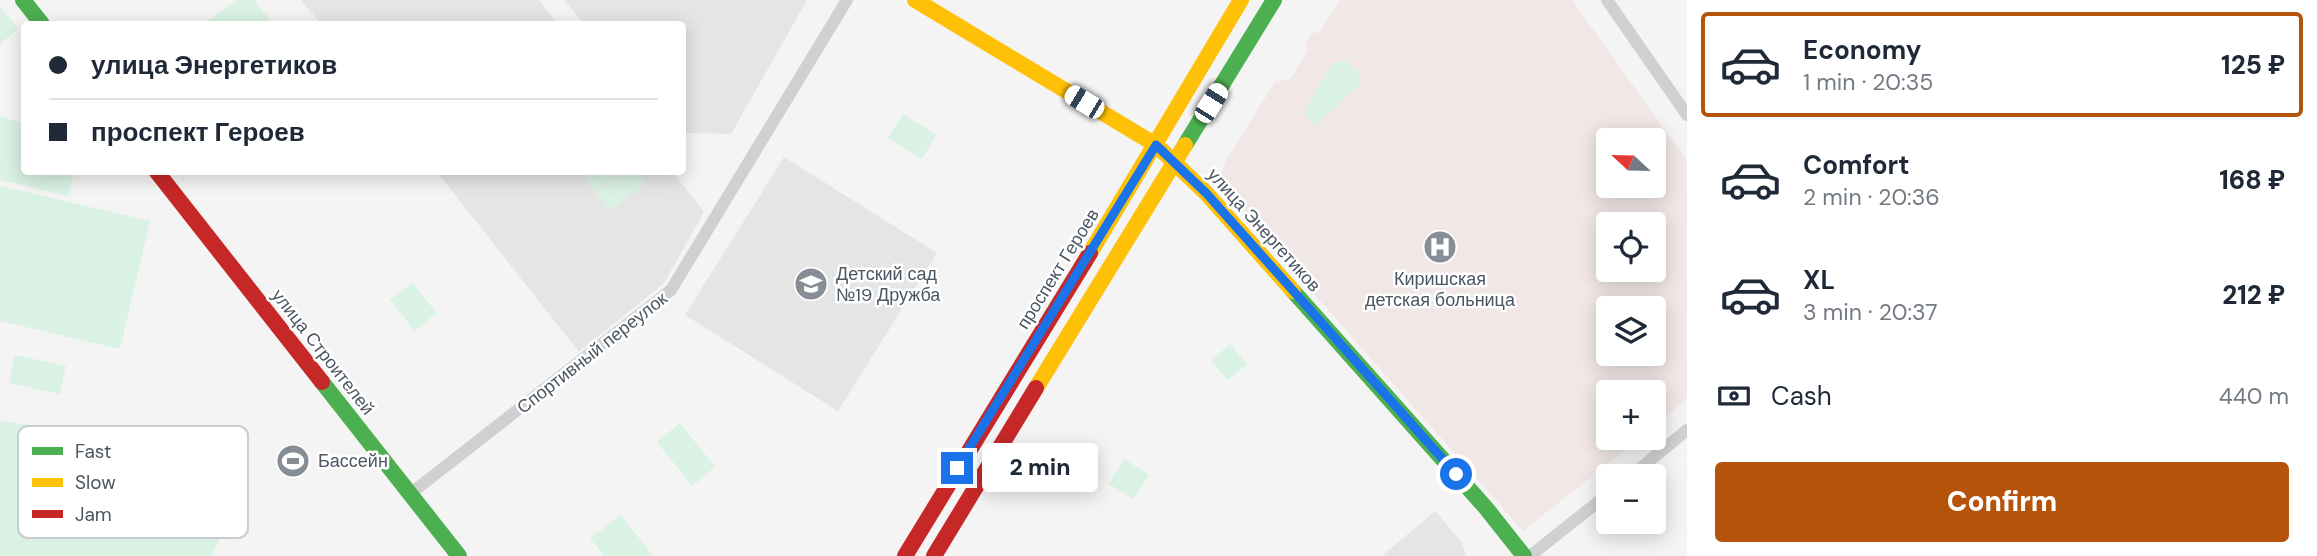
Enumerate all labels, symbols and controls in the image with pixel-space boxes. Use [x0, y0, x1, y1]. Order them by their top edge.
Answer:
icon: car [1719, 33, 1782, 96]
text: Economy [1803, 33, 1921, 67]
text: улица Энергетиков [91, 48, 337, 82]
text: 125 ₽ [2221, 48, 2285, 82]
text: 1 min · 20:35 [1803, 67, 1933, 97]
car [1191, 80, 1232, 126]
car [1061, 82, 1108, 122]
text: проспект Героев [91, 115, 305, 149]
north arrow [1596, 128, 1666, 198]
map controls [1596, 128, 1666, 534]
icon: car [1719, 148, 1782, 211]
text: Comfort [1803, 148, 1909, 182]
street label: улица Энергетиков [1202, 163, 1326, 297]
text: 168 ₽ [2219, 163, 2285, 197]
text: 2 min · 20:36 [1803, 182, 1940, 212]
street label: проспект Героев [1011, 204, 1105, 334]
button: locate [1596, 212, 1666, 282]
hospital icon: Киришская детская больница [1421, 228, 1459, 266]
place label: Детский сад №19 Дружба [836, 262, 941, 307]
icon: car [1719, 263, 1782, 326]
text: XL [1803, 263, 1835, 297]
school or university icon: Детский сад №19 Дружба [792, 265, 830, 303]
place label: Киришская детская больница [1365, 267, 1516, 312]
text: 212 ₽ [2222, 278, 2285, 312]
street label: улица Строителей [266, 284, 380, 420]
street label: Спортивный переулок [512, 287, 672, 419]
button: layers [1596, 296, 1666, 366]
text: 3 min · 20:37 [1803, 297, 1938, 327]
icon: cash [1715, 377, 1753, 415]
text: Cash [1771, 379, 1832, 413]
button: + [1596, 380, 1666, 450]
text: 440 m [2219, 381, 2289, 411]
legend [18, 426, 248, 538]
text: Fast [75, 439, 111, 464]
sports icon: Бассейн [274, 442, 312, 480]
callout: 2 min [982, 444, 1097, 492]
place label: Бассейн [318, 449, 388, 473]
route end [941, 452, 973, 484]
text: 2 min [1009, 452, 1071, 482]
route start [1440, 458, 1472, 490]
button: Confirm [1715, 462, 2289, 542]
button: − [1596, 464, 1666, 534]
text: Slow [75, 470, 116, 495]
text: Jam [75, 502, 112, 527]

